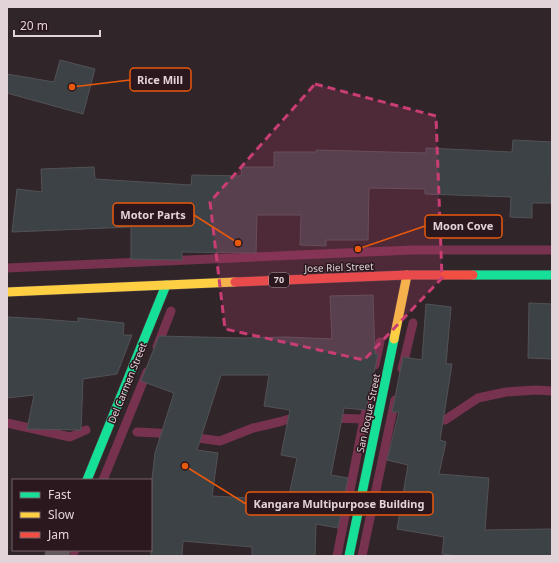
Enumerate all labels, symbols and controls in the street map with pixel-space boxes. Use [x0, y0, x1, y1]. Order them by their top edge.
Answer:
scale bar [14, 12, 100, 38]
text: 20 m [20, 17, 48, 34]
callout: Rice Mill [130, 68, 191, 91]
text: Rice Mill [137, 72, 183, 87]
callout: Motor Parts [113, 203, 194, 226]
text: Motor Parts [120, 207, 186, 222]
callout: Moon Cove [425, 215, 502, 238]
text: Moon Cove [433, 218, 494, 233]
street label: Jose Riel Street [303, 259, 374, 275]
road number: 70 [269, 273, 289, 287]
street label: Del Carmen Street [104, 340, 150, 425]
street label: San Roque Street [353, 372, 383, 454]
legend [12, 479, 152, 551]
text: Fast [48, 486, 72, 503]
callout: Kangara Multipurpose Building [246, 492, 433, 515]
text: Kangara Multipurpose Building [254, 496, 424, 511]
text: Slow [48, 506, 75, 523]
text: Jam [47, 526, 69, 543]

